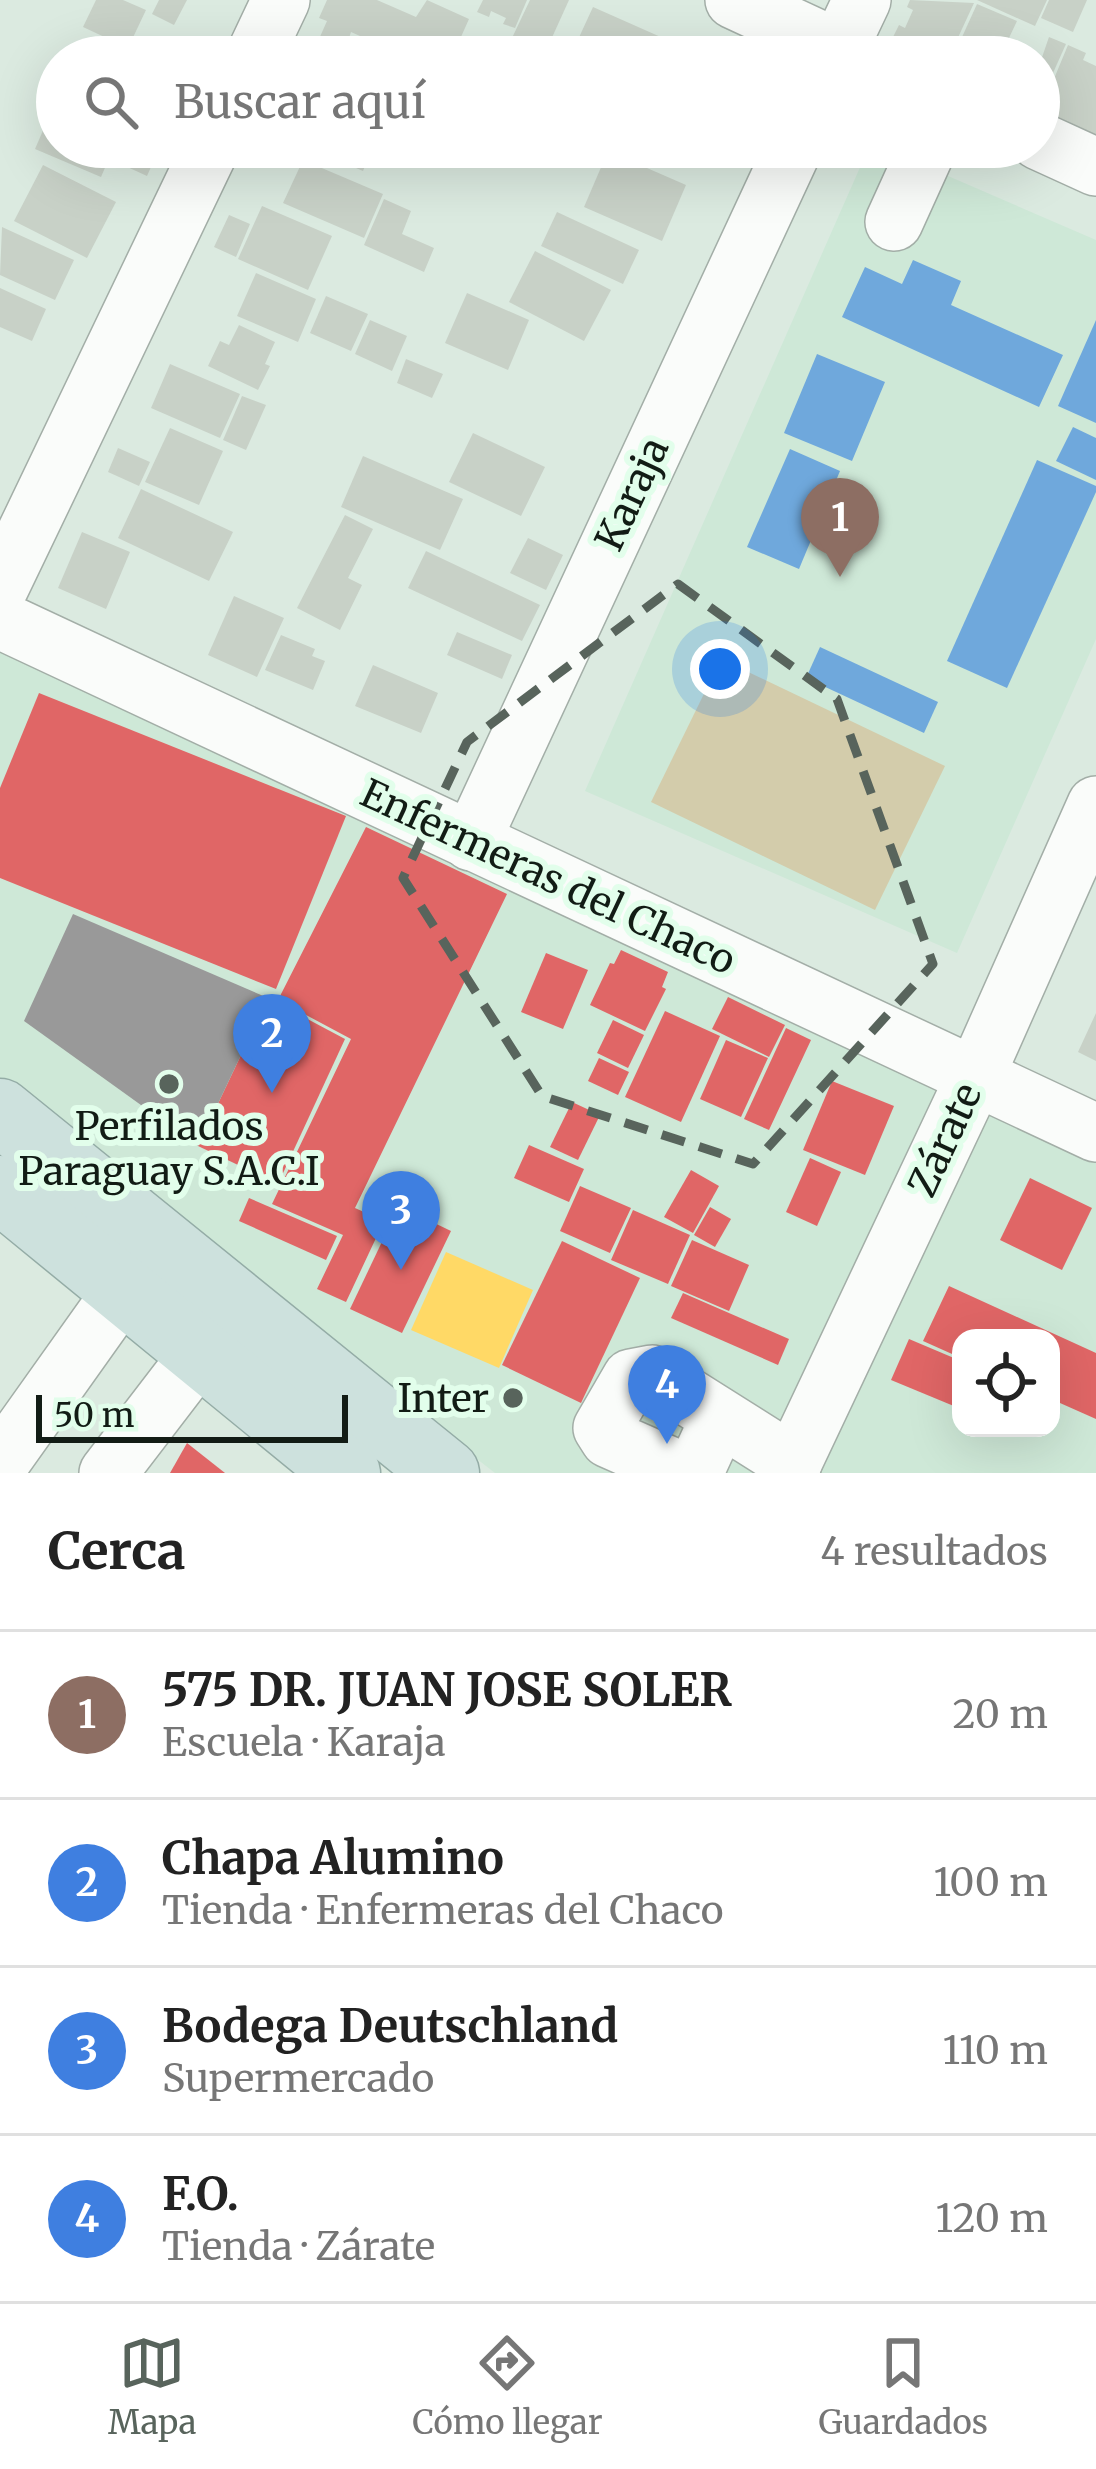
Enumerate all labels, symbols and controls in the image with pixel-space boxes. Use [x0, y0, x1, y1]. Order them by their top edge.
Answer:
search box [36, 36, 1060, 168]
icon: search [78, 69, 144, 135]
text: Buscar aquí [174, 74, 425, 130]
street label: Karaja [585, 430, 679, 558]
pin: 1 [801, 478, 879, 577]
your location [690, 639, 750, 699]
street label: Enfermeras del Chaco [353, 769, 743, 985]
pin: 2 [233, 994, 311, 1093]
marker: Perfilados Paraguay S.A.C.I [156, 1071, 182, 1097]
street label: Zárate [898, 1076, 992, 1204]
place label: Perfilados Paraguay S.A.C.I [18, 1102, 320, 1196]
pin: 3 [362, 1171, 440, 1270]
map controls [952, 1329, 1060, 1437]
button: locate [952, 1329, 1060, 1437]
pin: 4 [628, 1345, 706, 1444]
place label: Inter [397, 1374, 489, 1423]
marker: Inter [500, 1385, 526, 1411]
scale bar [36, 1389, 348, 1442]
text: 50 m [54, 1395, 135, 1436]
text: Cerca [48, 1519, 186, 1583]
text: 4 resultados [820, 1527, 1048, 1576]
text: 575 DR. JUAN JOSE SOLER [162, 1662, 732, 1718]
text: 1 [78, 1690, 96, 1739]
text: 20 m [953, 1690, 1048, 1739]
text: Escuela · Karaja [162, 1718, 446, 1767]
text: Chapa Alumino [162, 1830, 504, 1886]
text: 2 [76, 1858, 98, 1907]
text: 100 m [933, 1858, 1048, 1907]
text: Tienda · Enfermeras del Chaco [162, 1886, 724, 1935]
text: Bodega Deutschland [162, 1998, 618, 2054]
text: 3 [76, 2026, 98, 2075]
text: 110 m [943, 2026, 1048, 2075]
text: Supermercado [162, 2054, 434, 2103]
text: F.O. [162, 2166, 239, 2222]
text: 4 [75, 2194, 99, 2243]
text: 120 m [935, 2194, 1048, 2243]
text: Tienda · Zárate [162, 2222, 435, 2271]
tab: Mapa [108, 2330, 196, 2443]
tab: Cómo llegar [412, 2330, 603, 2443]
tab: Guardados [818, 2330, 988, 2443]

